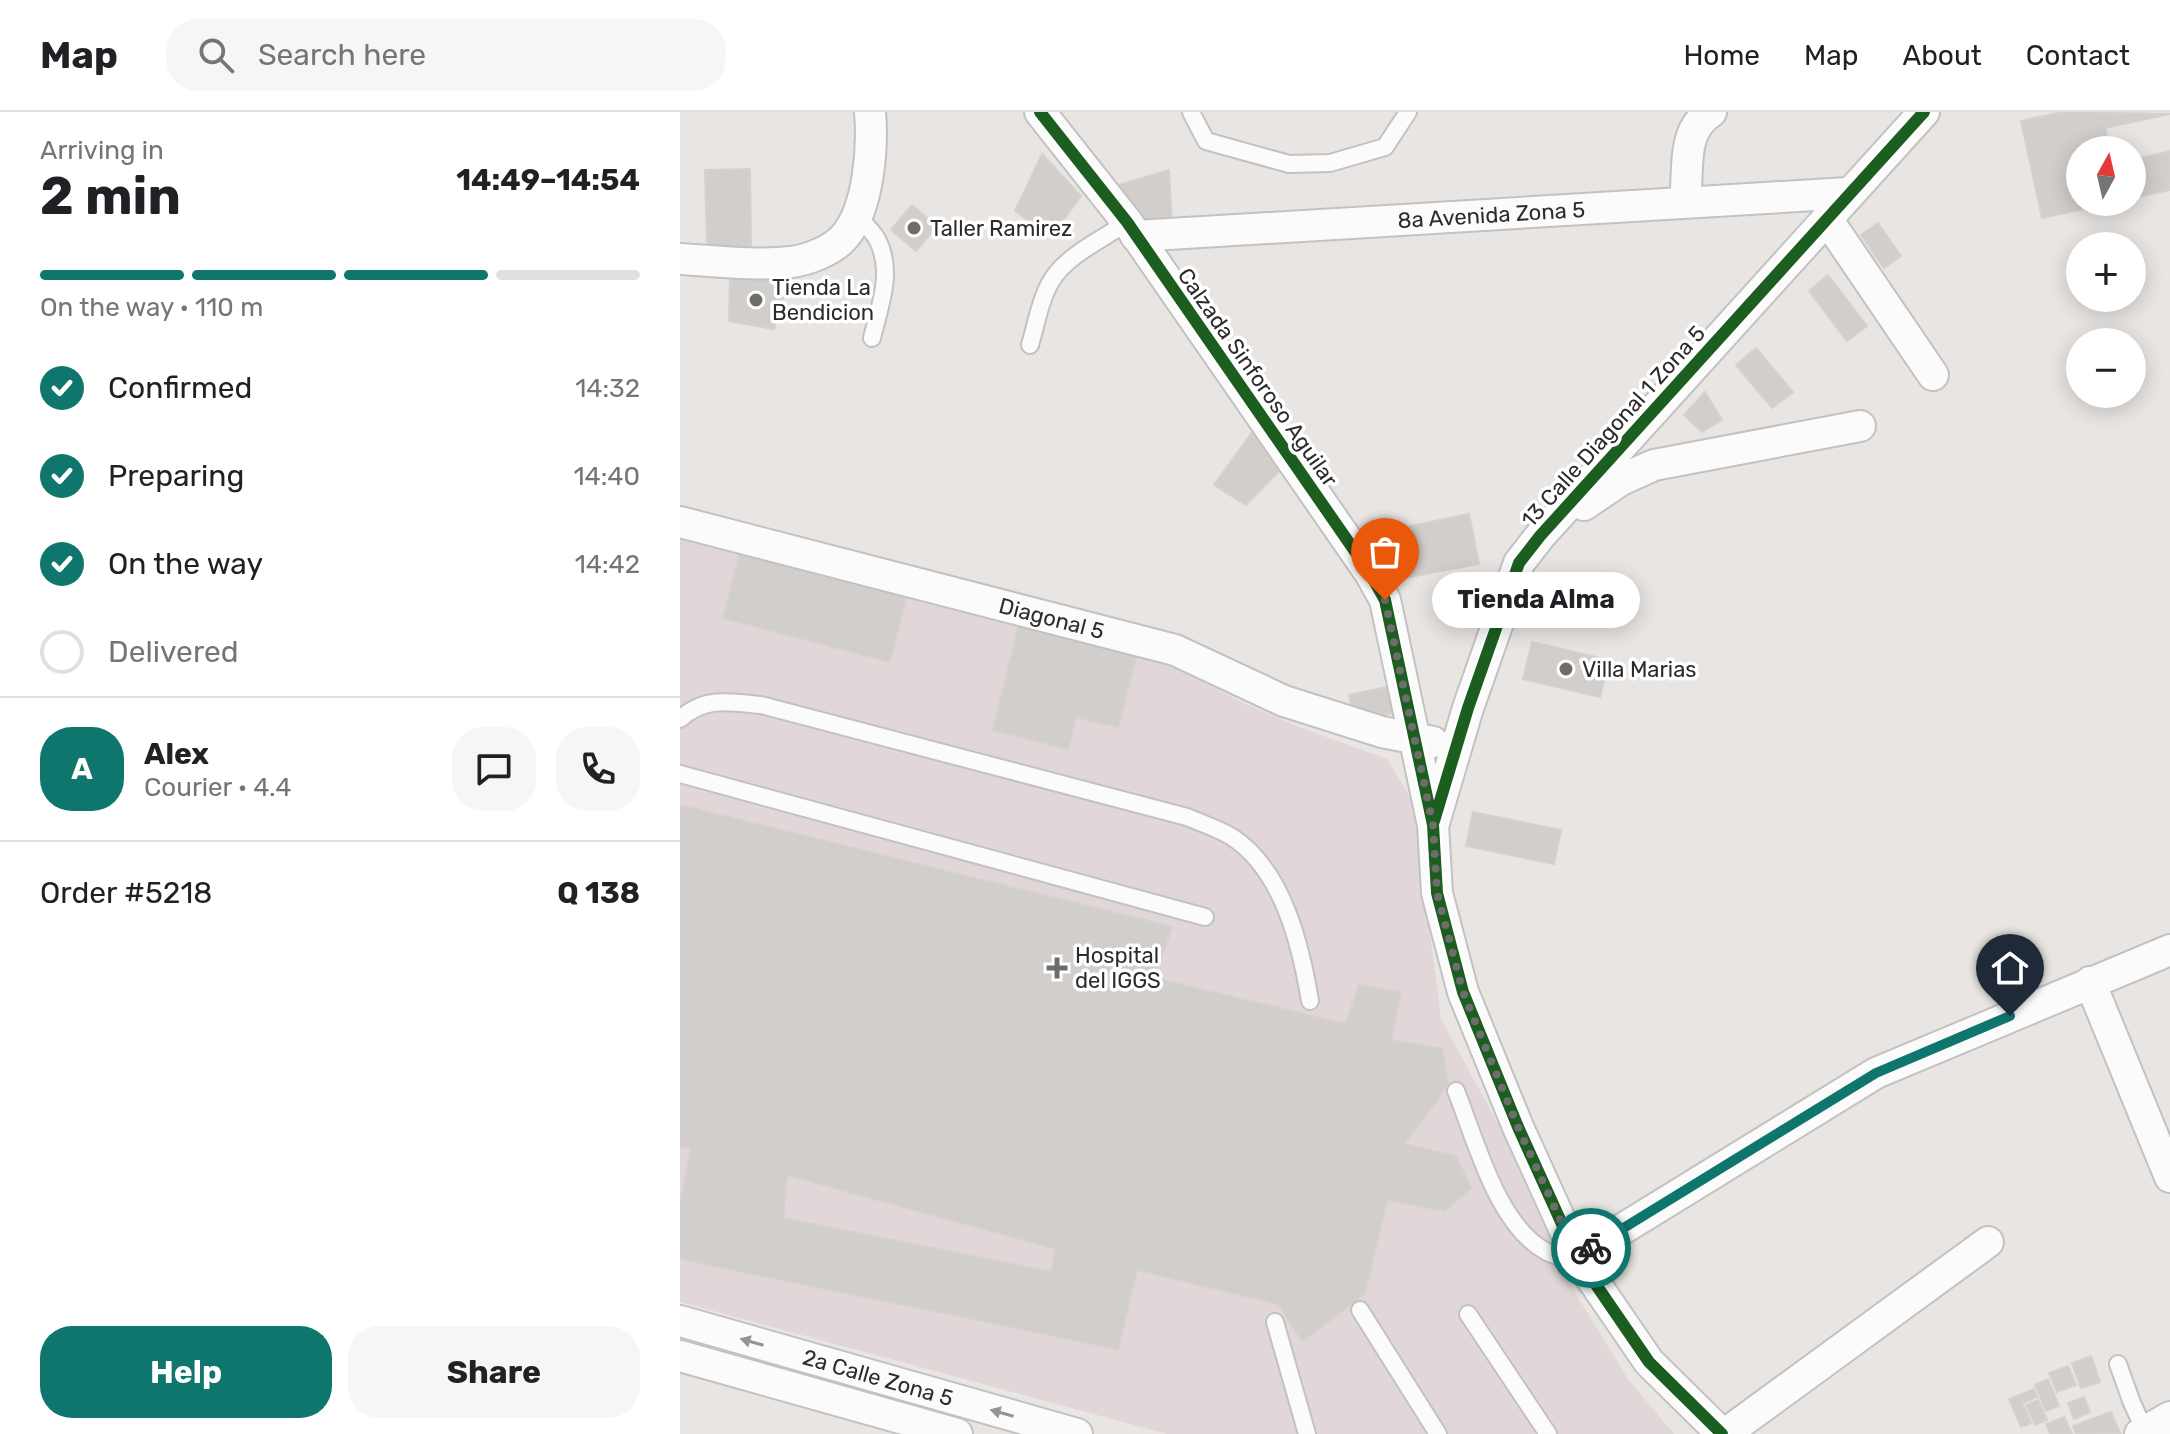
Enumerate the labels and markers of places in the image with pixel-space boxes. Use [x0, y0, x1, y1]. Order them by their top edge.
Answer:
place label: Taller Ramirez [930, 215, 1072, 242]
marker: Taller Ramirez [905, 219, 923, 237]
place label: Tienda La Bendicion [772, 274, 874, 326]
marker: Tienda La Bendicion [747, 291, 765, 309]
pin [1351, 518, 1419, 600]
callout: Tienda Alma [1433, 572, 1641, 628]
place label: Villa Marias [1582, 656, 1697, 683]
marker: Villa Marias [1557, 660, 1575, 678]
pin [1976, 934, 2044, 1016]
place label: Hospital del IGGS [1075, 942, 1161, 994]
marker: Hospital del IGGS [1046, 957, 1068, 979]

